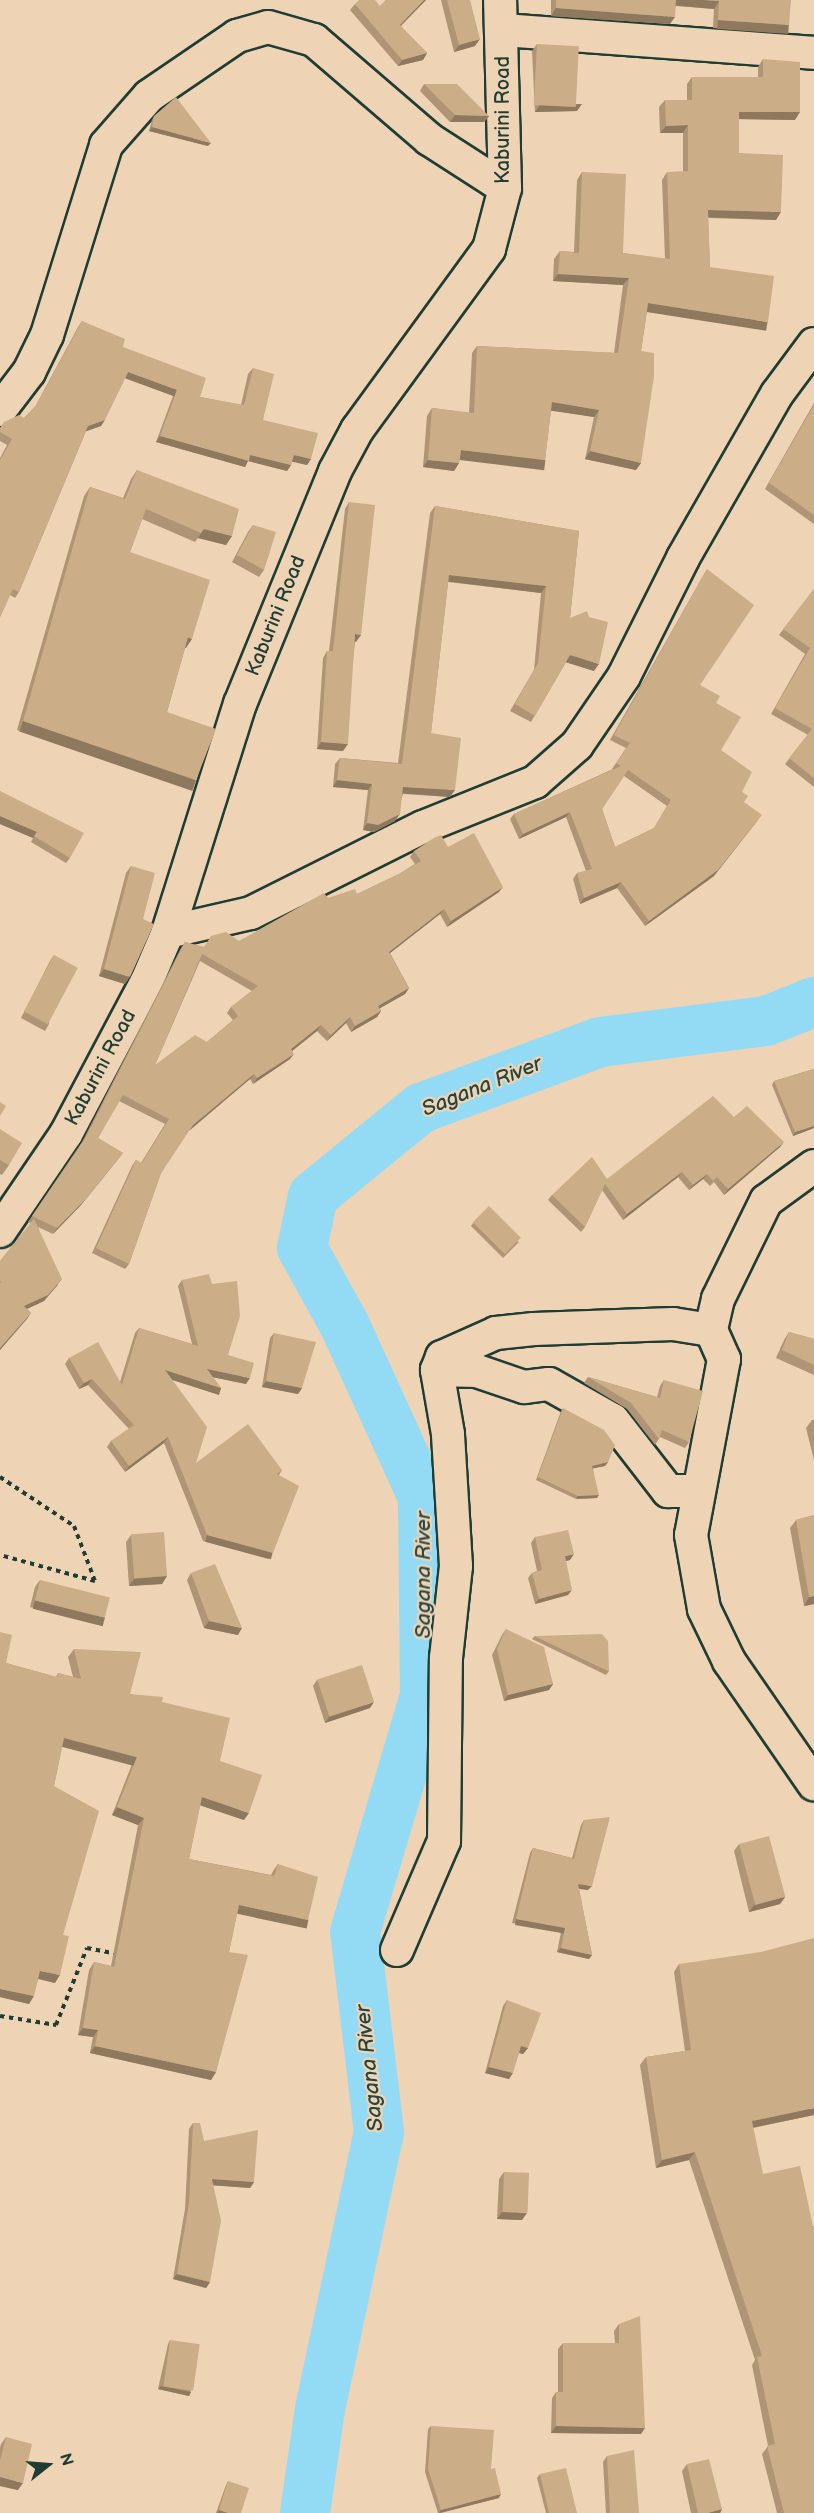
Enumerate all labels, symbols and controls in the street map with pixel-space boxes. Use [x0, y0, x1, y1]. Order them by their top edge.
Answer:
street label: Kaburini Road [491, 56, 515, 184]
street label: Kaburini Road [241, 552, 311, 680]
street label: Kaburini Road [60, 1006, 142, 1130]
water label: Sagana River [418, 1051, 546, 1123]
water label: Sagana River [411, 1511, 437, 1639]
water label: Sagana River [351, 2003, 389, 2133]
north arrow [18, 2435, 78, 2495]
text: N [55, 2451, 77, 2468]

